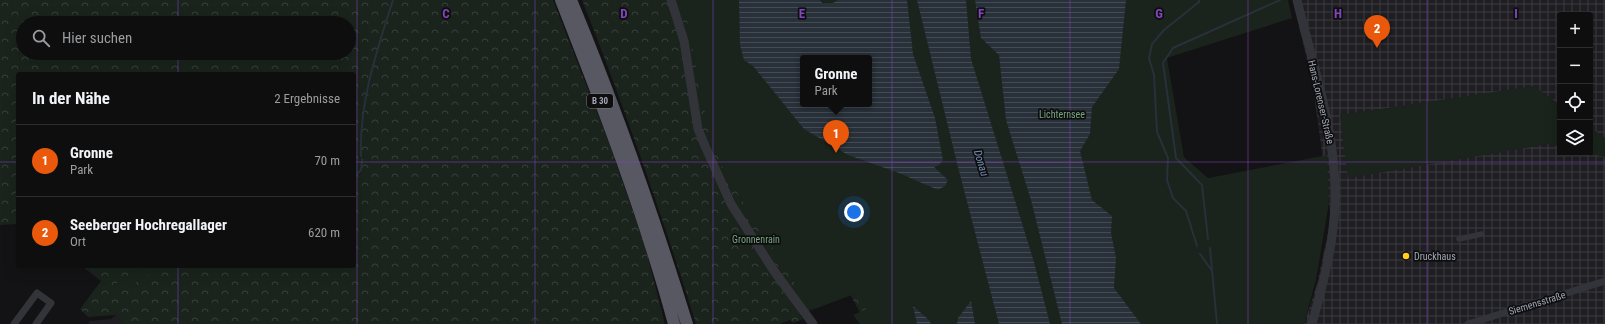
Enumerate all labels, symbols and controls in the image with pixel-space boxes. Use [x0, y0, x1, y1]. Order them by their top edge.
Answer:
text: C [442, 6, 450, 21]
text: D [620, 6, 628, 21]
text: E [799, 6, 806, 21]
text: F [978, 6, 984, 21]
text: G [1155, 6, 1163, 21]
text: H [1334, 6, 1342, 21]
text: I [1514, 6, 1518, 21]
map controls [1557, 12, 1593, 156]
button: + [1557, 12, 1593, 48]
pin: 2 [1364, 15, 1390, 48]
search box [16, 16, 356, 60]
icon: search [30, 27, 52, 49]
text: Hier suchen [62, 29, 132, 47]
button: − [1557, 48, 1593, 84]
popup [800, 55, 872, 107]
street label: Hans-Lorenser-Straße [1306, 59, 1336, 145]
text: Gronne [815, 65, 857, 83]
text: Park [815, 83, 838, 98]
button: locate [1557, 84, 1593, 120]
text: In der Nähe [32, 88, 110, 108]
text: 2 Ergebnisse [274, 91, 340, 106]
road number: B 30 [587, 94, 613, 108]
park label: Lichternsee [1039, 109, 1085, 120]
pin: 1 [823, 120, 849, 153]
button: layers [1557, 120, 1593, 156]
text: Gronne [70, 144, 113, 162]
water label: Donau [971, 148, 991, 178]
text: 1 [42, 153, 48, 168]
text: 70 m [314, 153, 340, 168]
text: Park [70, 162, 93, 177]
your location [844, 202, 864, 222]
text: Seeberger Hochregallager [70, 216, 227, 234]
text: 2 [42, 225, 48, 240]
text: 620 m [308, 225, 340, 240]
text: Ort [70, 234, 86, 249]
park label: Gronnenrain [732, 234, 780, 245]
marker: Druckhaus [1401, 251, 1411, 261]
place label: Druckhaus [1414, 251, 1456, 262]
street label: Siemensstraße [1507, 289, 1567, 317]

